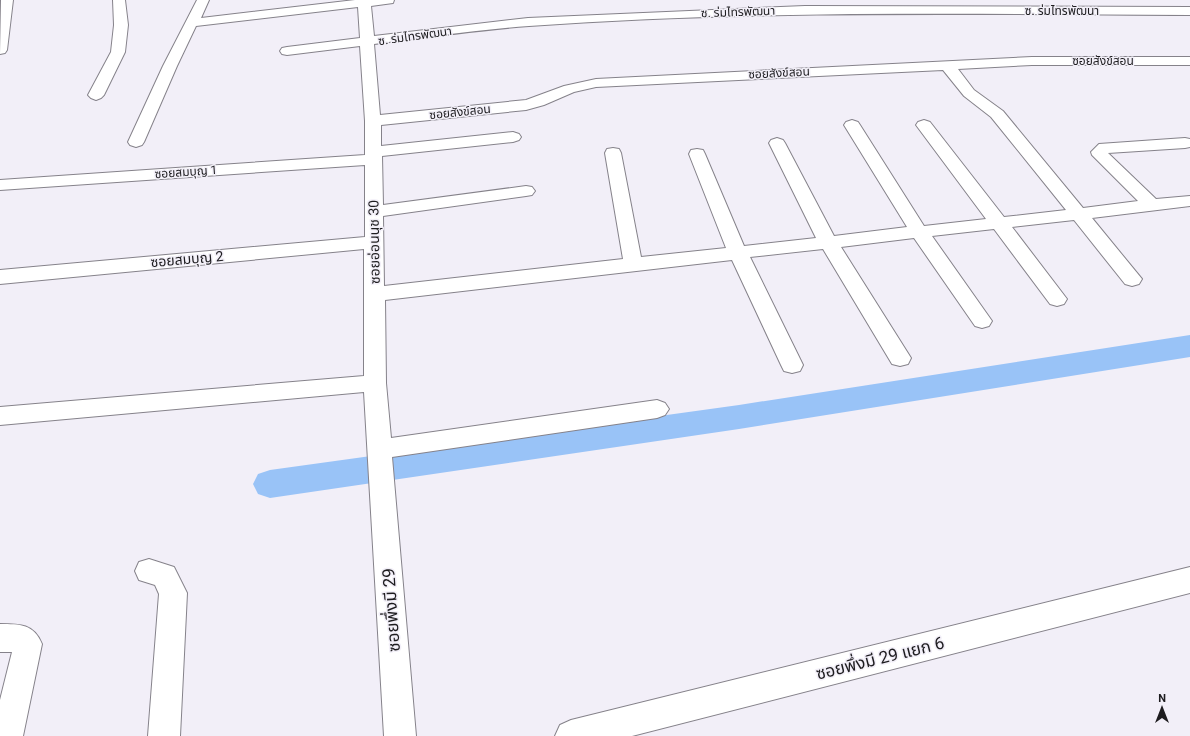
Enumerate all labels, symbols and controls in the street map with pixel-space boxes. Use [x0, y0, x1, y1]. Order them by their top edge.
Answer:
street label: ซ. ร่มไทรพัฒนา [701, 4, 775, 20]
street label: ซ. ร่มไทรพัฒนา [1025, 4, 1099, 18]
street label: ซ. ร่มไทรพัฒนา [377, 24, 453, 48]
street label: ซอยสังข์สอน [1072, 54, 1134, 68]
street label: ซอยสังข์สอน [748, 64, 810, 82]
street label: ซอยสังข์สอน [429, 102, 491, 122]
street label: ซอยสมบุญ 1 [154, 163, 218, 181]
street label: ซอยอ่อนนุช 30 [365, 200, 384, 284]
street label: ซอยสมบุญ 2 [150, 248, 224, 271]
street label: ซอยพึ่งมี 29 [376, 567, 404, 653]
street label: ซอยพึ่งมี 29 แยก 6 [813, 630, 946, 684]
north arrow [1142, 688, 1182, 728]
text: N [1158, 692, 1166, 705]

